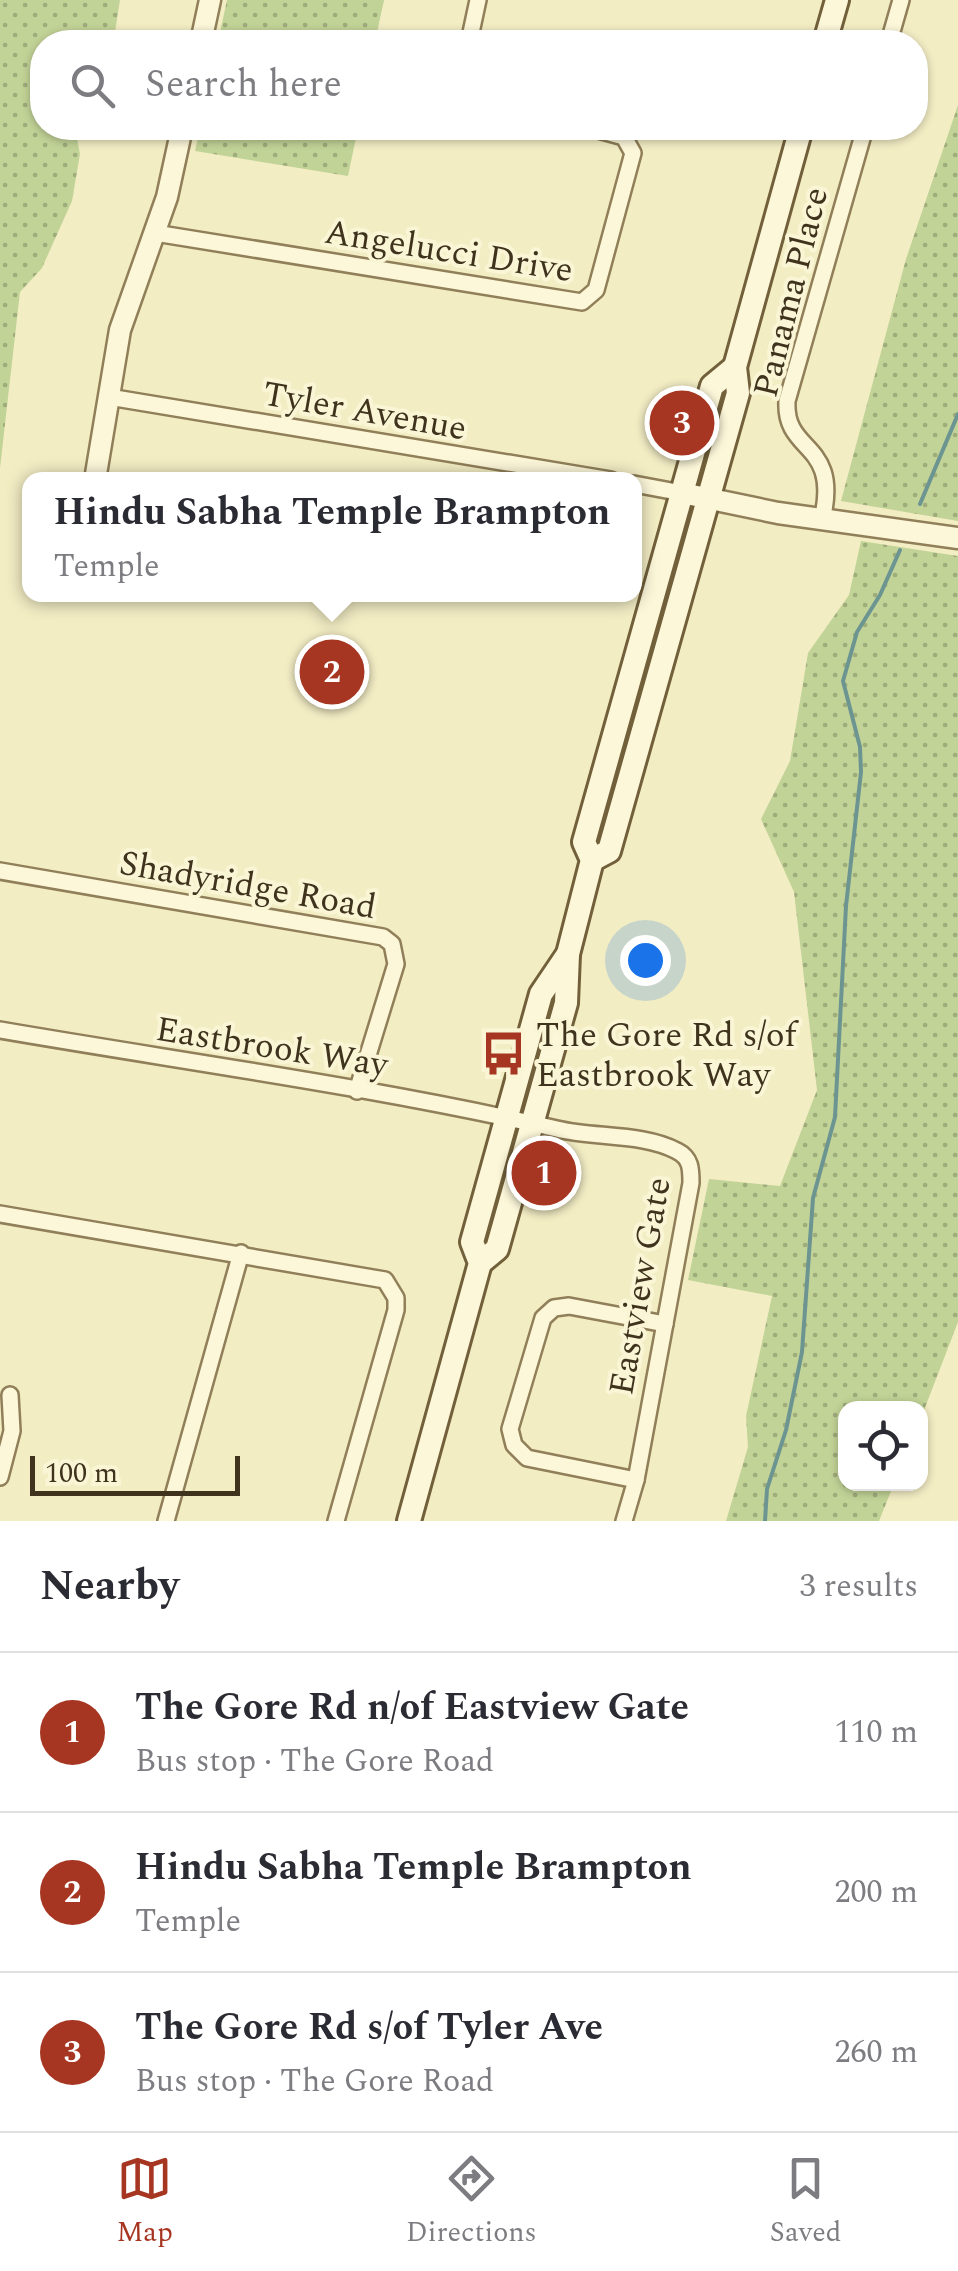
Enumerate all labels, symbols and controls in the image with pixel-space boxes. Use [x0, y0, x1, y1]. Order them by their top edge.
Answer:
search box [30, 30, 928, 140]
text: Search here [145, 56, 342, 114]
icon: search [65, 58, 120, 113]
street label: Panama Place [740, 182, 843, 403]
street label: Angelucci Drive [321, 206, 577, 297]
street label: Tyler Avenue [259, 368, 471, 455]
pin: 3 [650, 386, 714, 460]
popup [22, 472, 642, 602]
text: Hindu Sabha Temple Brampton [54, 484, 610, 542]
text: Temple [54, 542, 160, 591]
pin: 2 [300, 634, 364, 710]
street label: Shadyridge Road [115, 837, 380, 934]
your location [620, 935, 671, 986]
street label: Eastbrook Way [152, 1003, 393, 1092]
place label: The Gore Rd s/of Eastbrook Way [536, 1009, 800, 1102]
bus stop icon: The Gore Rd s/of Eastbrook Way [479, 1030, 527, 1078]
pin: 1 [512, 1136, 576, 1210]
street label: Eastview Gate [595, 1173, 686, 1399]
map controls [838, 1401, 928, 1491]
button: locate [838, 1401, 928, 1491]
scale bar [30, 1451, 240, 1496]
text: 100 m [45, 1452, 118, 1495]
text: Nearby [40, 1555, 179, 1618]
text: 3 results [799, 1562, 918, 1611]
text: The Gore Rd n/of Eastview Gate [135, 1679, 689, 1737]
text: 1 [64, 1708, 81, 1757]
text: 110 m [834, 1708, 918, 1757]
text: Bus stop · The Gore Road [135, 1737, 494, 1786]
text: Hindu Sabha Temple Brampton [135, 1839, 692, 1897]
text: 2 [64, 1868, 81, 1917]
text: 200 m [834, 1868, 918, 1917]
text: Temple [135, 1897, 241, 1946]
text: The Gore Rd s/of Tyler Ave [135, 1999, 603, 2057]
text: 3 [64, 2028, 81, 2077]
text: 260 m [834, 2028, 918, 2077]
text: Bus stop · The Gore Road [135, 2057, 494, 2106]
tab: Map [117, 2151, 173, 2254]
tab: Directions [406, 2151, 537, 2254]
tab: Saved [770, 2151, 841, 2254]

